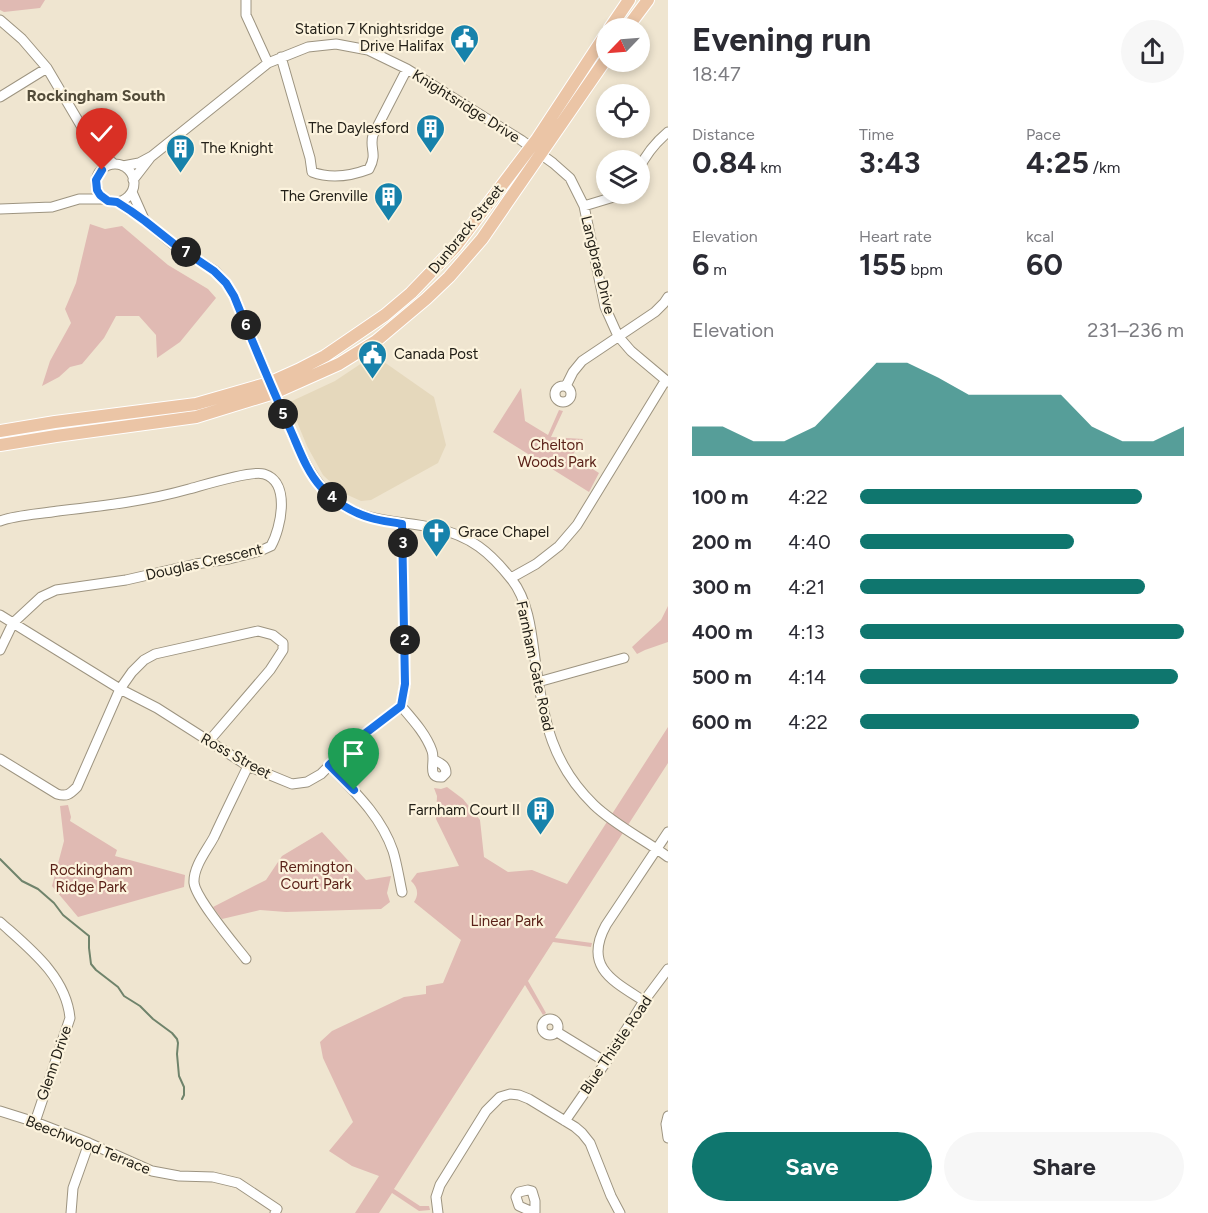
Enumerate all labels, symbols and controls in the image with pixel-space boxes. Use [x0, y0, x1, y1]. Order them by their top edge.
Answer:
north arrow [596, 18, 650, 72]
map controls [596, 18, 650, 204]
place label: Station 7 Knightsridge Drive Halifax [295, 20, 444, 55]
text: Evening run [692, 20, 871, 59]
button: share [1121, 20, 1184, 83]
public building icon: Station 7 Knightsridge Drive Halifax [449, 22, 481, 64]
text: 18:47 [692, 62, 741, 86]
street label: Knightsridge Drive [409, 66, 523, 146]
button: locate [596, 84, 650, 138]
district label: Rockingham South [27, 86, 165, 105]
pin [76, 108, 127, 170]
building icon: The Daylesford [414, 112, 446, 154]
icon: check [85, 117, 118, 150]
place label: The Daylesford [308, 119, 409, 137]
text: Distance [692, 125, 755, 144]
text: Time [859, 125, 894, 144]
text: Pace [1026, 125, 1061, 144]
building icon: The Knight [164, 132, 196, 174]
place label: The Knight [201, 139, 274, 157]
text: 0.84 [692, 144, 756, 181]
text: 3:43 [859, 144, 920, 181]
text: 4:25 [1026, 144, 1089, 181]
button: layers [596, 150, 650, 204]
text: km [756, 158, 782, 177]
text: /km [1089, 158, 1120, 177]
building icon: The Grenville [373, 180, 405, 222]
street label: Dunbrack Street [424, 180, 508, 277]
place label: The Grenville [280, 187, 368, 205]
street label: Langbrae Drive [577, 214, 619, 316]
text: Elevation [692, 227, 758, 246]
text: Heart rate [859, 227, 932, 246]
text: kcal [1026, 227, 1054, 246]
pin: 7 [171, 237, 201, 267]
text: 7 [182, 242, 190, 261]
text: 6 [692, 246, 709, 283]
text: 155 [859, 246, 907, 283]
text: 60 [1026, 246, 1063, 283]
text: m [709, 260, 727, 279]
text: bpm [907, 260, 943, 279]
pin: 6 [231, 310, 261, 340]
text: 6 [241, 315, 251, 334]
text: Elevation [692, 318, 774, 342]
text: 231–236 m [1087, 318, 1184, 342]
public building icon: Canada Post [357, 338, 389, 380]
place label: Canada Post [394, 345, 479, 363]
pin: 5 [268, 399, 298, 429]
text: 5 [278, 404, 288, 423]
park label: Chelton Woods Park [517, 436, 597, 471]
pin: 4 [317, 482, 347, 512]
text: 100 m [692, 485, 749, 509]
text: 4:22 [788, 485, 828, 509]
text: 4 [327, 487, 337, 506]
church icon: Grace Chapel [421, 516, 453, 558]
place label: Grace Chapel [458, 523, 549, 541]
pin: 3 [388, 528, 418, 558]
text: 200 m [692, 530, 752, 554]
text: 4:40 [788, 530, 831, 554]
text: 3 [399, 533, 407, 552]
street label: Douglas Crescent [144, 540, 264, 584]
text: 300 m [692, 575, 751, 599]
text: 4:21 [788, 575, 825, 599]
street label: Farnham Gate Road [512, 599, 558, 733]
text: 400 m [692, 620, 753, 644]
text: 4:13 [788, 620, 825, 644]
pin: 2 [390, 625, 420, 655]
text: 2 [400, 630, 410, 649]
text: 500 m [692, 665, 752, 689]
text: 4:14 [788, 665, 826, 689]
text: 600 m [692, 710, 752, 734]
text: 4:22 [788, 710, 828, 734]
pin [328, 728, 379, 790]
street label: Ross Street [198, 729, 275, 783]
icon: arrive [337, 737, 370, 770]
building icon: Farnham Court II [525, 794, 557, 836]
place label: Farnham Court II [408, 801, 520, 819]
park label: Remington Court Park [279, 858, 353, 893]
park label: Rockingham Ridge Park [50, 861, 132, 896]
park label: Linear Park [471, 912, 544, 930]
street label: Blue Thistle Road [576, 992, 656, 1098]
street label: Glenn Drive [33, 1023, 75, 1103]
street label: Beechwood Terrace [23, 1112, 153, 1178]
button: Save [692, 1132, 932, 1201]
button: Share [944, 1132, 1184, 1201]

